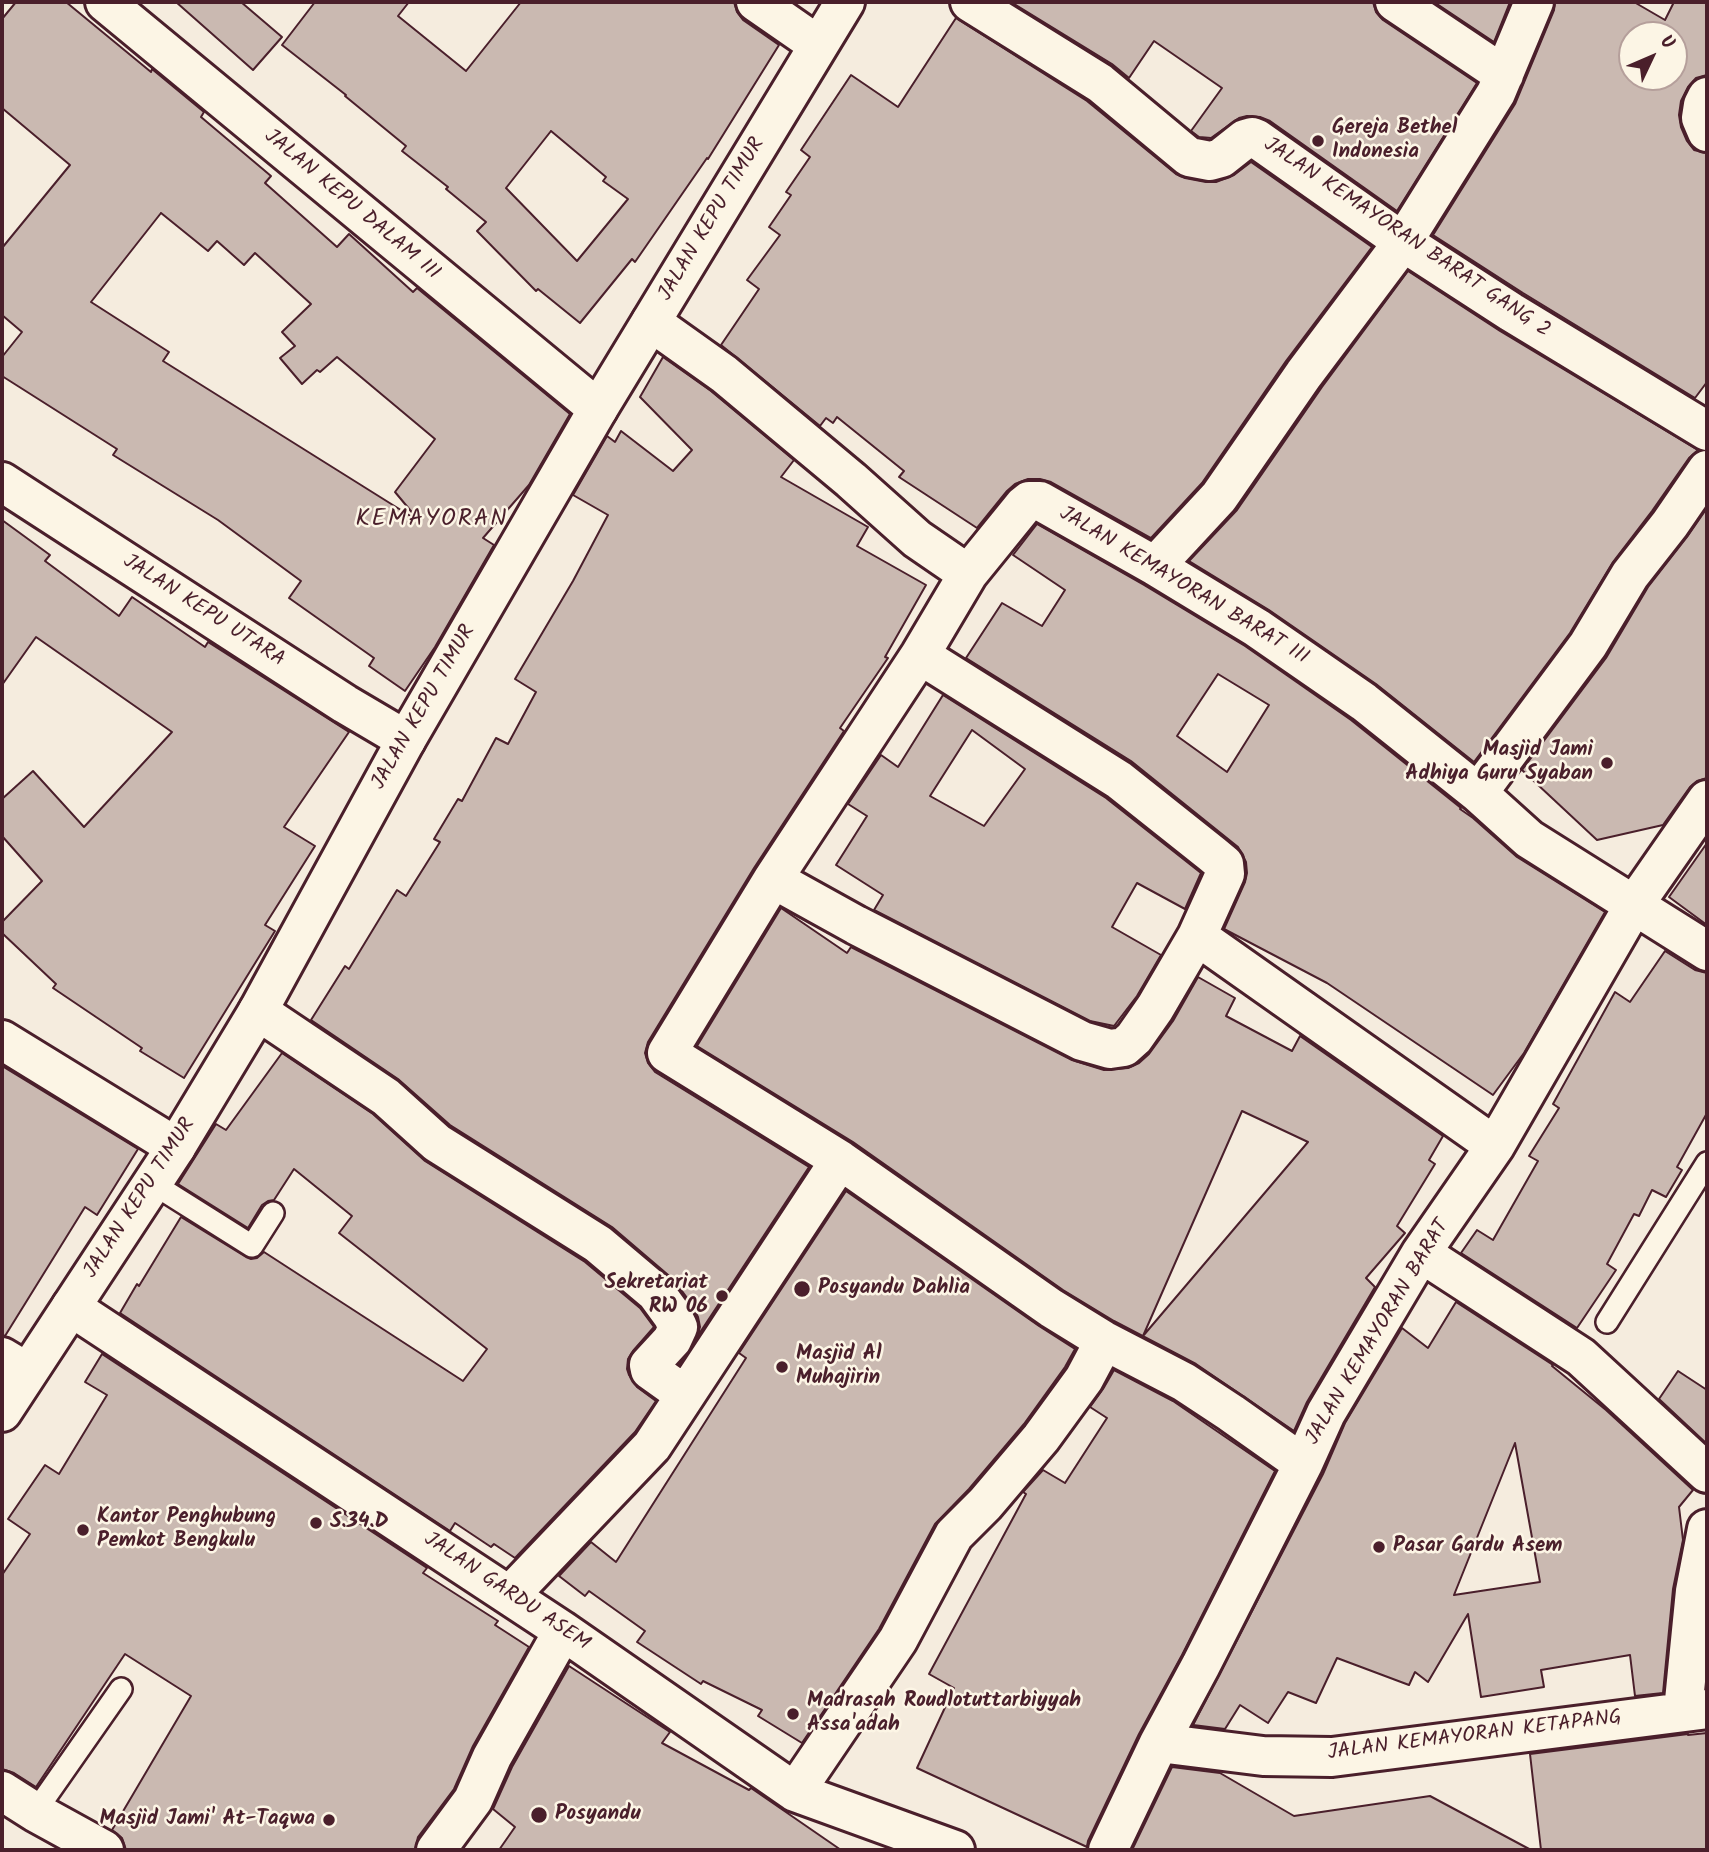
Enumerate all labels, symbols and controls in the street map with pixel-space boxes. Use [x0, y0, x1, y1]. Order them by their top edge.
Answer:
north arrow [1618, 21, 1688, 91]
text: U [1652, 28, 1681, 57]
place label: Gereja Bethel Indonesia [1332, 116, 1457, 166]
street label: JALAN KEPU DALAM III [258, 125, 444, 287]
street label: JALAN KEMAYORAN BARAT GANG 2 [1258, 133, 1554, 345]
marker: Gereja Bethel Indonesia [1310, 133, 1326, 149]
street label: JALAN KEPU TIMUR [654, 134, 772, 306]
street label: JALAN KEMAYORAN BARAT III [1054, 502, 1312, 672]
district label: KEMAYORAN [357, 507, 507, 535]
street label: JALAN KEPU UTARA [117, 550, 289, 674]
street label: JALAN KEPU TIMUR [368, 621, 482, 795]
place label: Masjid Jami Adhiya Guru Syaban [1405, 738, 1593, 788]
marker: Masjid Jami Adhiya Guru Syaban [1599, 755, 1615, 771]
street label: JALAN KEPU TIMUR [80, 1114, 202, 1284]
street label: JALAN KEMAYORAN BARAT [1302, 1216, 1456, 1450]
place label: Sekretariat RW 06 [605, 1271, 708, 1321]
place label: Posyandu Dahlia [818, 1276, 970, 1302]
marker: Posyandu Dahlia [792, 1279, 812, 1299]
marker: Sekretariat RW 06 [714, 1288, 730, 1304]
place label: Masjid Al Muhajirin [796, 1342, 882, 1392]
marker: Masjid Al Muhajirin [774, 1359, 790, 1375]
place label: Kantor Penghubung Pemkot Bengkulu [97, 1505, 276, 1555]
place label: S.34.D [330, 1510, 388, 1536]
marker: S.34.D [308, 1515, 324, 1531]
marker: Kantor Penghubung Pemkot Bengkulu [75, 1522, 91, 1538]
street label: JALAN GARDU ASEM [418, 1528, 594, 1658]
place label: Pasar Gardu Asem [1393, 1534, 1562, 1560]
marker: Pasar Gardu Asem [1371, 1539, 1387, 1555]
place label: Madrasah Roudlotuttarbiyyah Assa'adah [807, 1689, 1081, 1739]
marker: Madrasah Roudlotuttarbiyyah Assa'adah [785, 1706, 801, 1722]
street label: JALAN KEMAYORAN KETAPANG [1327, 1706, 1623, 1768]
place label: Posyandu [555, 1802, 641, 1828]
marker: Posyandu [529, 1805, 549, 1825]
place label: Masjid Jami' At-Taqwa [99, 1807, 315, 1833]
marker: Masjid Jami' At-Taqwa [321, 1812, 337, 1828]

